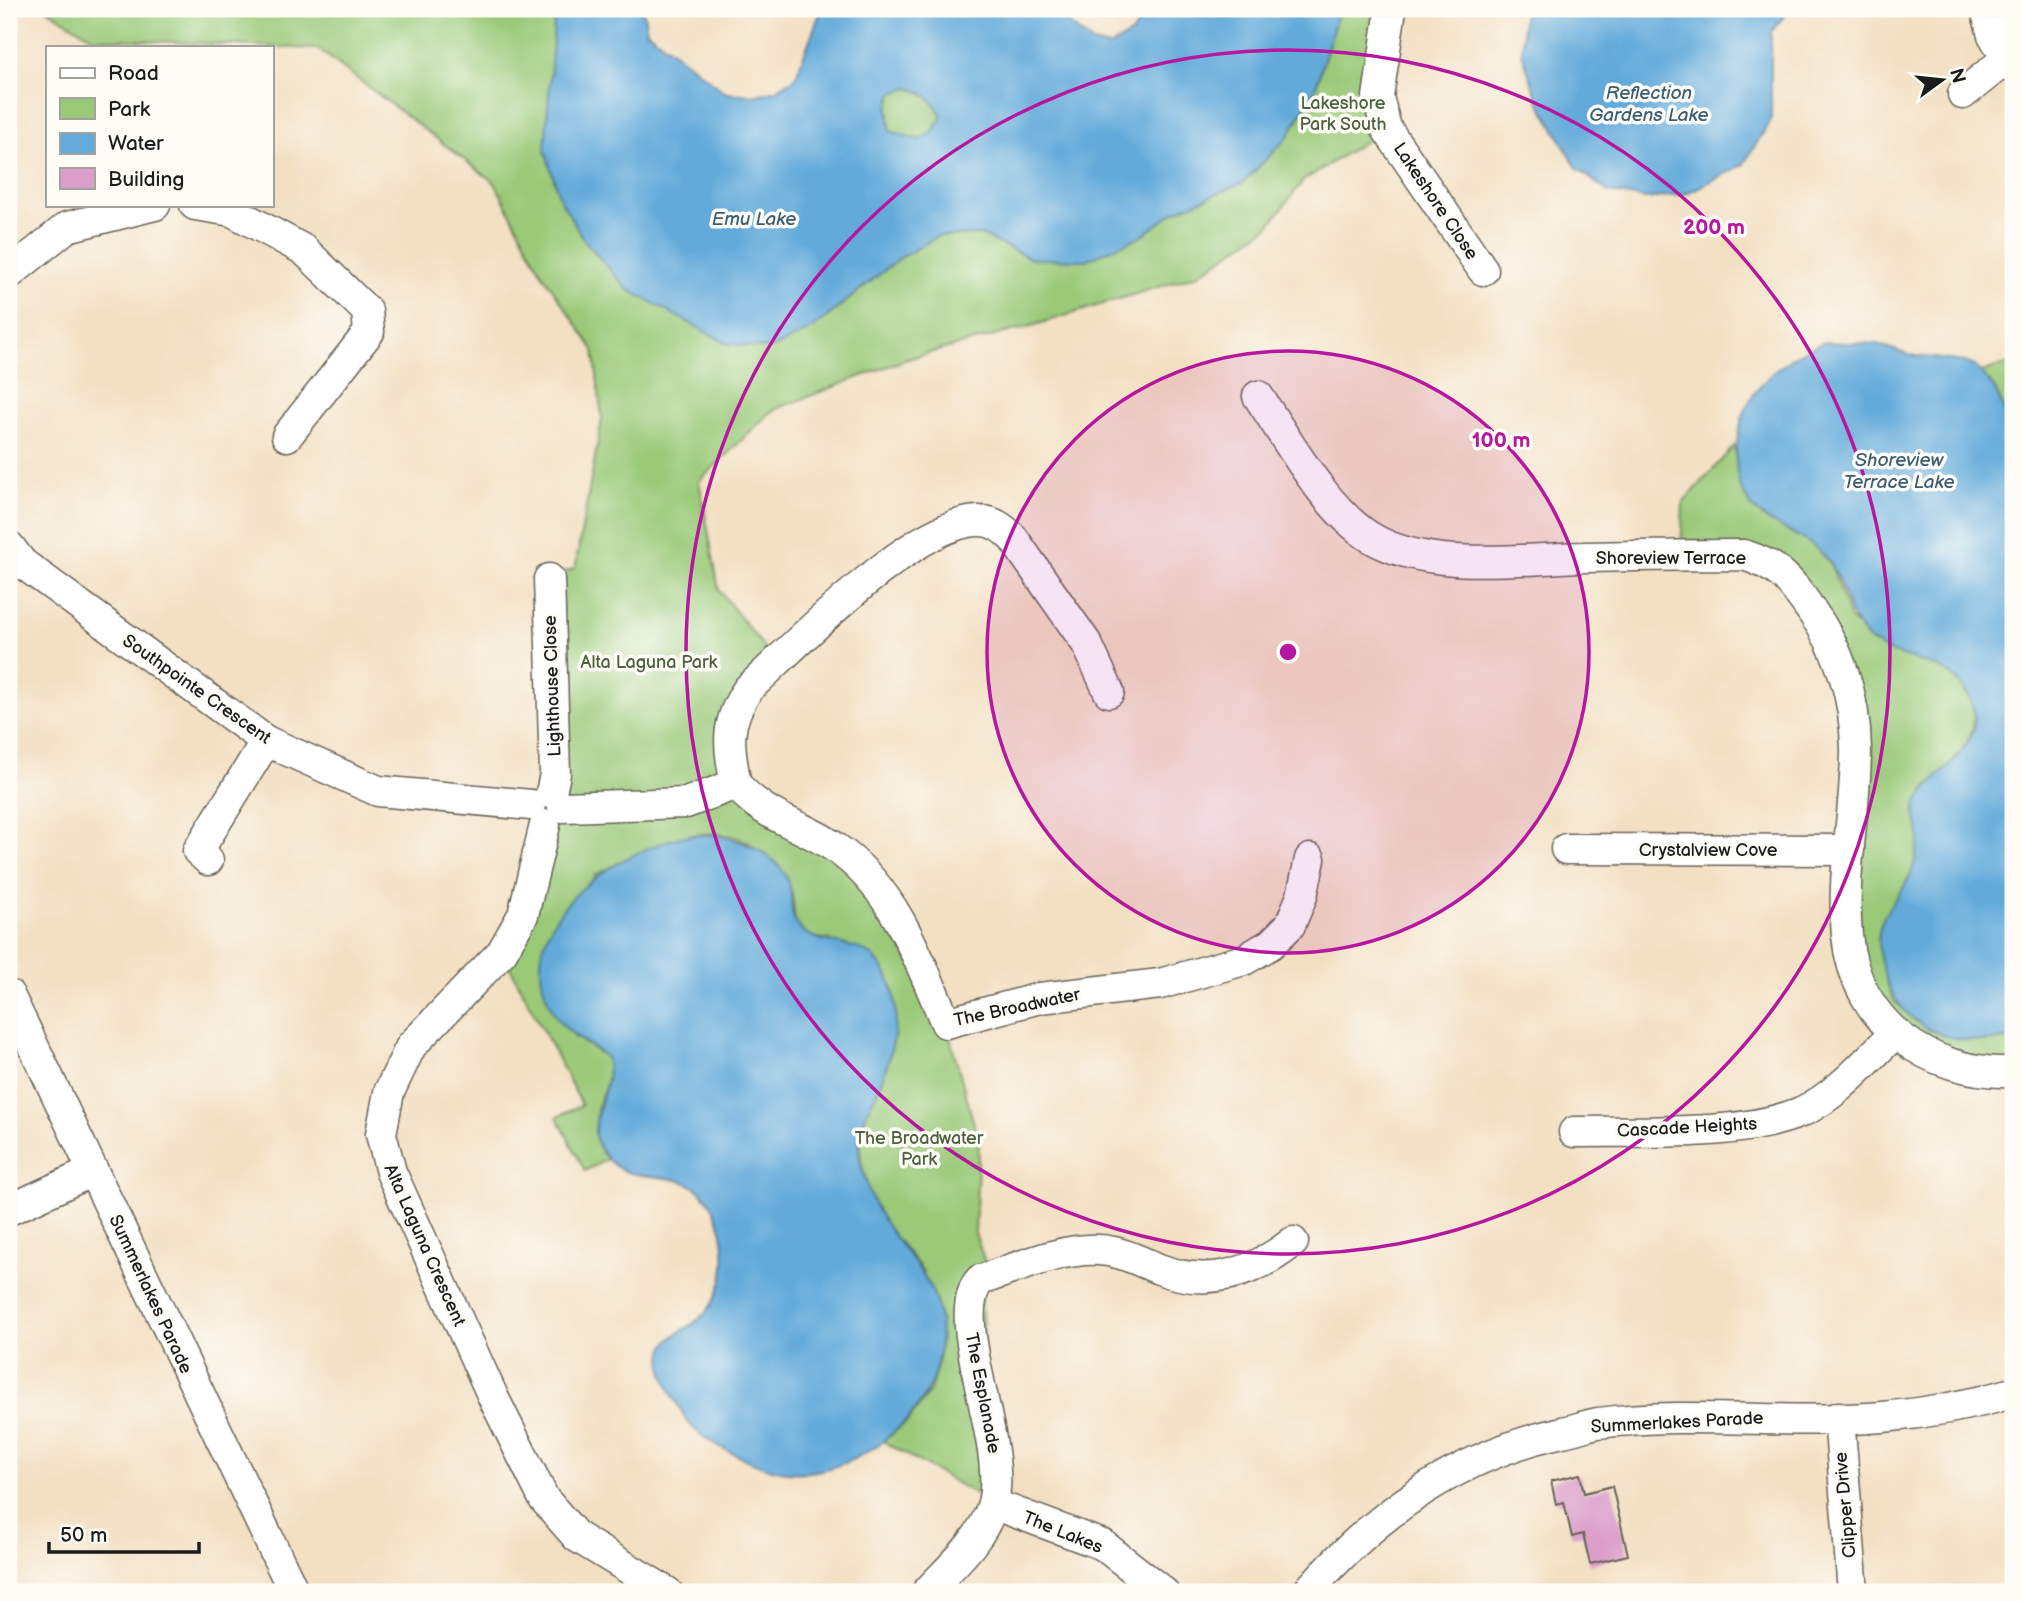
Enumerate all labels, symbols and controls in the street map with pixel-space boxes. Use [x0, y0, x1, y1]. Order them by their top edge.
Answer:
legend [46, 46, 273, 206]
north arrow [1906, 46, 1976, 116]
text: Road [108, 61, 159, 86]
text: N [1944, 66, 1970, 86]
water label: Reflection Gardens Lake [1589, 82, 1709, 127]
park label: Lakeshore Park South [1299, 93, 1387, 135]
text: Park [108, 97, 151, 122]
text: Water [108, 131, 164, 156]
street label: Lakeshore Close [1389, 139, 1483, 264]
text: Building [108, 167, 184, 192]
water label: Emu Lake [712, 208, 796, 231]
text: 200 m [1683, 215, 1745, 240]
text: 100 m [1472, 428, 1530, 453]
water label: Shoreview Terrace Lake [1843, 449, 1955, 494]
street label: Shoreview Terrace [1596, 548, 1747, 569]
street label: Lighthouse Close [540, 615, 565, 757]
street label: Southpointe Crescent [118, 630, 275, 749]
centre of rings [1276, 640, 1300, 664]
park label: Alta Laguna Park [581, 652, 718, 673]
street label: Crystalview Cove [1639, 840, 1778, 861]
street label: The Broadwater [952, 984, 1083, 1031]
street label: Cascade Heights [1616, 1113, 1758, 1142]
park label: The Broadwater Park [855, 1128, 984, 1170]
street label: Alta Laguna Crescent [379, 1161, 470, 1330]
street label: Summerlakes Parade [104, 1211, 197, 1377]
street label: The Esplanade [961, 1331, 1005, 1456]
street label: Summerlakes Parade [1590, 1407, 1764, 1438]
street label: Clipper Drive [1830, 1451, 1861, 1559]
street label: The Lakes [1020, 1507, 1106, 1558]
scale bar [49, 1510, 200, 1554]
text: 50 m [60, 1523, 107, 1548]

